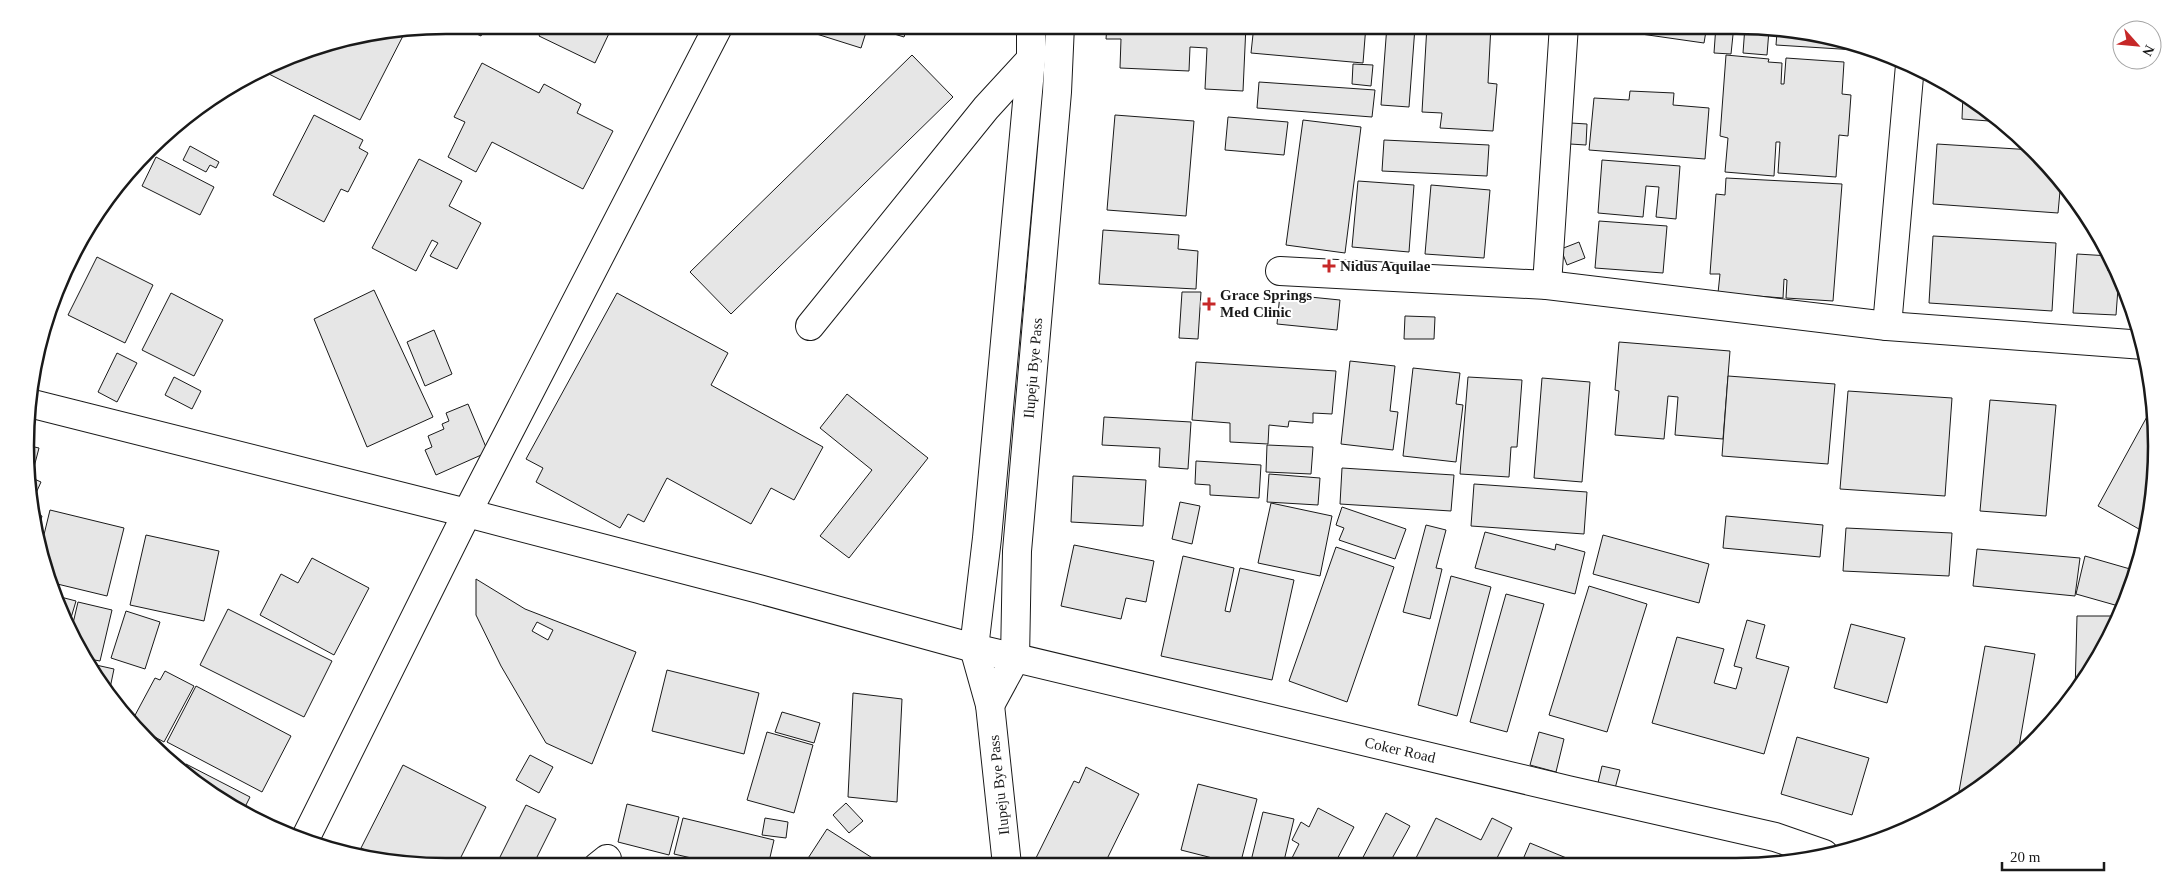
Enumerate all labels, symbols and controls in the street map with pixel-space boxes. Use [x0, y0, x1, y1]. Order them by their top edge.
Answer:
north arrow [2112, 20, 2162, 70]
text: N [2139, 43, 2157, 59]
place label: Nidus Aquilae [1340, 258, 1431, 274]
marker: Nidus Aquilae [1322, 259, 1336, 273]
place label: Grace Springs Med Clinic [1220, 287, 1312, 320]
marker: Grace Springs Med Clinic [1202, 297, 1216, 311]
street label: Ilupeju Bye Pass [1021, 317, 1045, 419]
street label: Ilupeju Bye Pass [986, 734, 1012, 836]
street label: Coker Road [1363, 734, 1437, 766]
scale bar [2002, 840, 2104, 872]
text: 20 m [2010, 849, 2041, 865]

